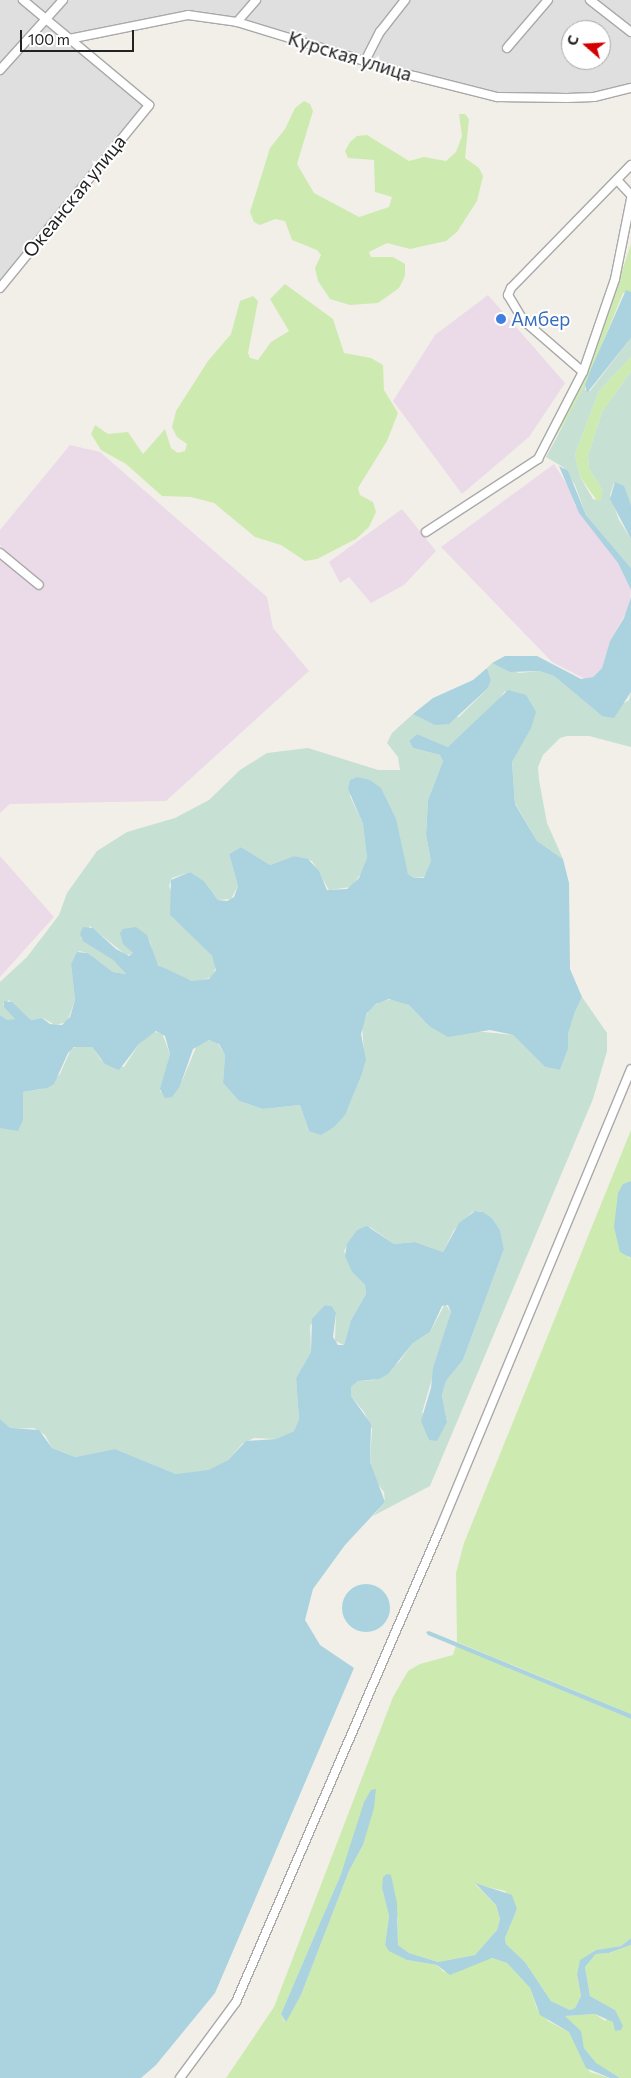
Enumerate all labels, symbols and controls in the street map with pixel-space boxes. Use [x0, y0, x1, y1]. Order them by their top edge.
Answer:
scale bar [22, 20, 136, 52]
north arrow [561, 20, 611, 70]
street label: Курская улица [285, 26, 415, 86]
text: 100 m [28, 30, 70, 48]
text: С [563, 33, 582, 48]
street label: Океанская улица [18, 130, 130, 262]
place label: Амбер [511, 308, 570, 330]
marker: Амбер [495, 313, 507, 325]

